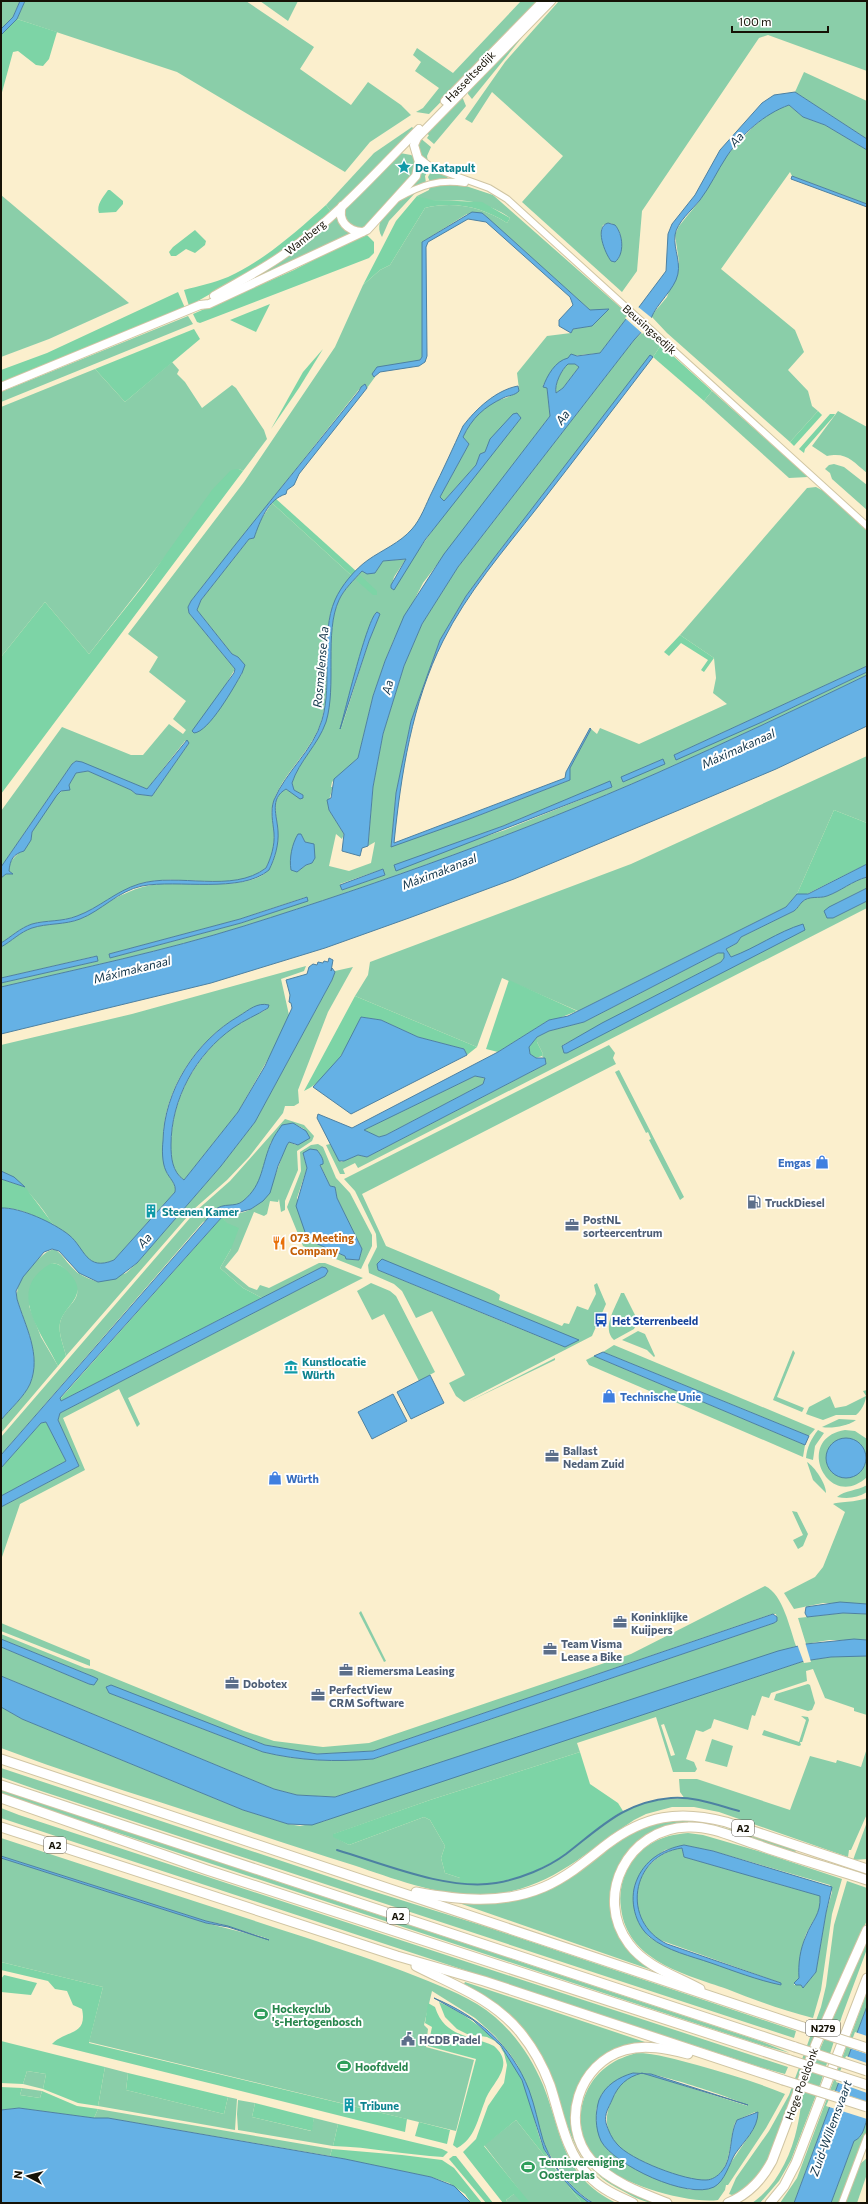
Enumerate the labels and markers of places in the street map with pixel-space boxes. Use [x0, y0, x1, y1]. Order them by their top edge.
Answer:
place icon: De Katapult [396, 159, 412, 175]
place label: De Katapult [415, 161, 476, 174]
shop icon: Emgas [814, 1154, 830, 1170]
place label: Emgas [778, 1156, 811, 1169]
fuel station icon: TruckDiesel [746, 1194, 762, 1210]
place label: TruckDiesel [765, 1196, 825, 1209]
building icon: Steenen Kamer [143, 1203, 159, 1219]
place label: Steenen Kamer [162, 1205, 239, 1218]
place label: PostNL sorteercentrum [583, 1213, 663, 1239]
office icon: PostNL sorteercentrum [564, 1217, 580, 1233]
place label: 073 Meeting Company [290, 1231, 354, 1257]
restaurant icon: 073 Meeting Company [271, 1235, 287, 1251]
bus stop icon: Het Sterrenbeeld [593, 1312, 609, 1328]
place label: Het Sterrenbeeld [612, 1314, 698, 1327]
place label: Kunstlocatie Würth [302, 1355, 366, 1381]
museum icon: Kunstlocatie Würth [283, 1359, 299, 1375]
shop icon: Technische Unie [601, 1388, 617, 1404]
place label: Technische Unie [620, 1390, 701, 1403]
place label: Ballast Nedam Zuid [563, 1444, 624, 1470]
office icon: Ballast Nedam Zuid [544, 1448, 560, 1464]
shop icon: Würth [267, 1470, 283, 1486]
place label: Würth [286, 1472, 319, 1485]
place label: Koninklijke Kuijpers [631, 1610, 688, 1636]
office icon: Koninklijke Kuijpers [612, 1614, 628, 1630]
place label: Team Visma Lease a Bike [561, 1637, 622, 1663]
office icon: Team Visma Lease a Bike [542, 1641, 558, 1657]
office icon: Riemersma Leasing [338, 1662, 354, 1678]
place label: Riemersma Leasing [357, 1664, 454, 1677]
office icon: Dobotex [224, 1675, 240, 1691]
place label: Dobotex [243, 1677, 288, 1690]
place label: PerfectView CRM Software [329, 1683, 404, 1709]
office icon: PerfectView CRM Software [310, 1687, 326, 1703]
place label: Hockeyclub 's-Hertogenbosch [272, 2002, 362, 2028]
sports icon: Hockeyclub 's-Hertogenbosch [253, 2006, 269, 2022]
public building icon: HCDB Padel [400, 2031, 416, 2047]
place label: HCDB Padel [419, 2033, 480, 2046]
sports icon: Hoofdveld [336, 2058, 352, 2074]
place label: Hoofdveld [355, 2060, 408, 2073]
building icon: Tribune [341, 2097, 357, 2113]
place label: Tribune [360, 2099, 399, 2112]
place label: Tennisvereniging Oosterplas [539, 2155, 625, 2181]
sports icon: Tennisvereniging Oosterplas [520, 2159, 536, 2175]

